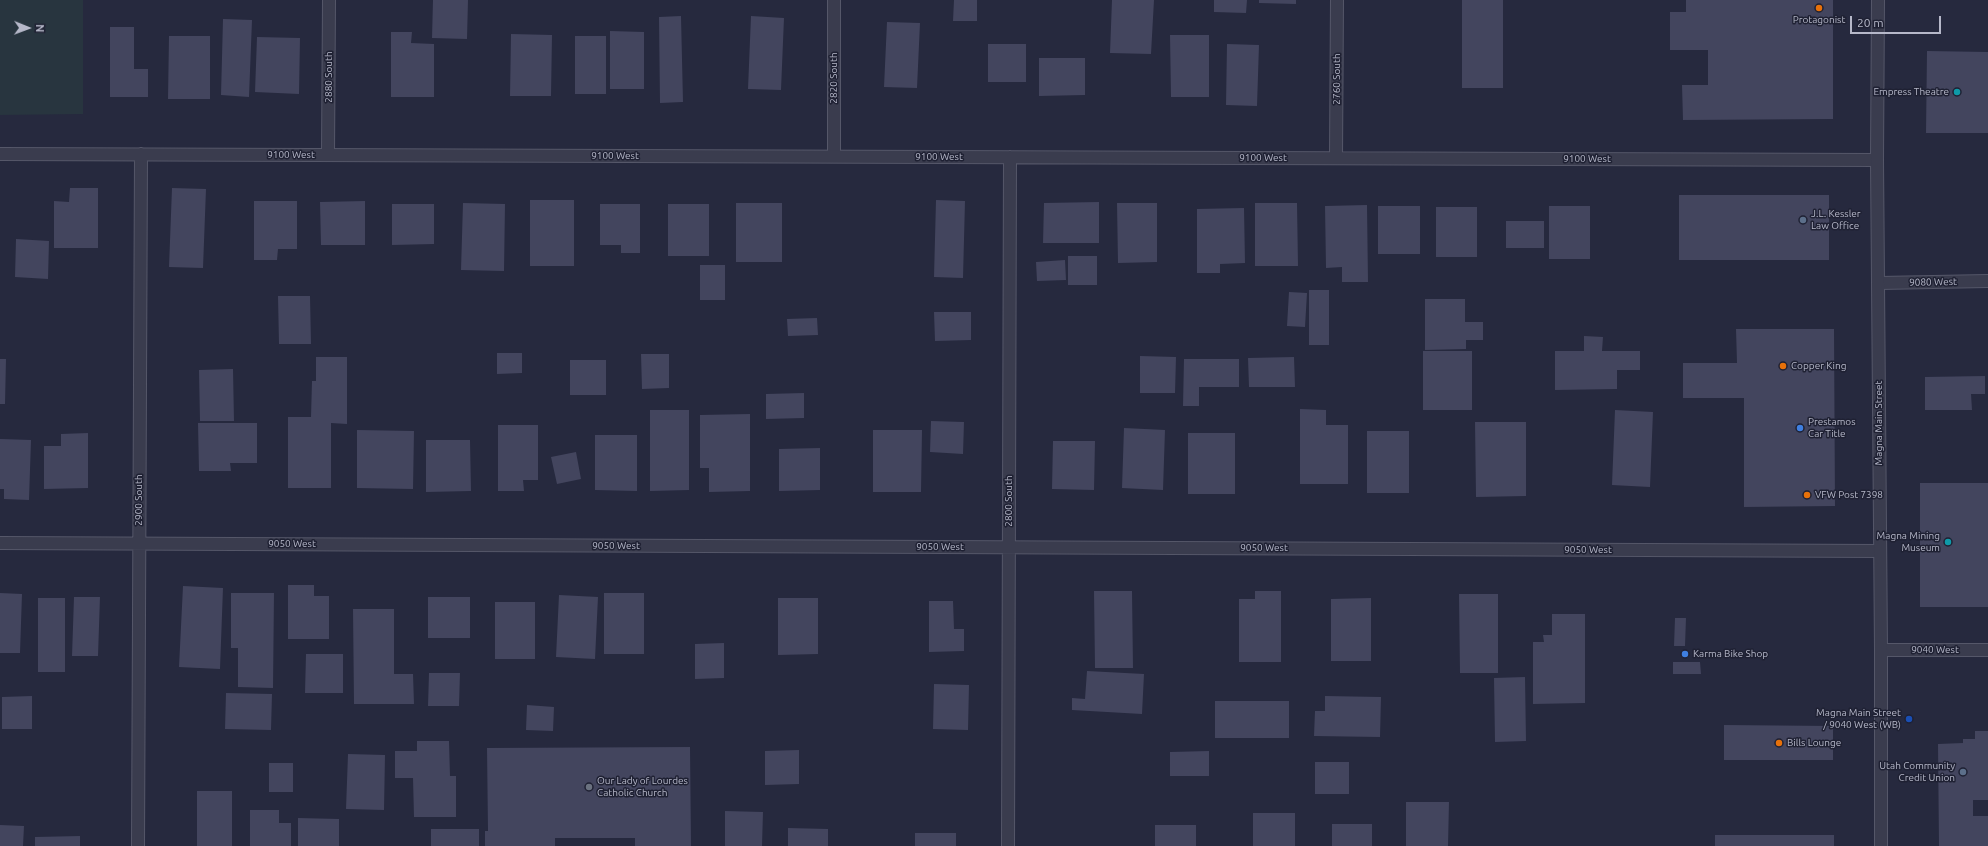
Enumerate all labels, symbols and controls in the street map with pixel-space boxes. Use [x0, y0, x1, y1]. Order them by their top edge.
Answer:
marker: Protagonist [1814, 3, 1824, 13]
north arrow [8, 8, 48, 48]
scale bar [1852, 8, 1943, 34]
place label: Protagonist [1793, 14, 1845, 26]
text: 20 m [1857, 16, 1884, 29]
text: N [34, 24, 46, 32]
street label: 2880 South [323, 51, 335, 103]
street label: 2820 South [828, 52, 840, 104]
street label: 2760 South [1331, 53, 1343, 105]
place label: Empress Theatre [1873, 86, 1949, 98]
marker: Empress Theatre [1952, 87, 1962, 97]
street label: 9100 West [267, 149, 315, 161]
street label: 9100 West [591, 150, 639, 162]
street label: 9100 West [915, 151, 963, 163]
street label: 9100 West [1239, 152, 1287, 164]
street label: 9100 West [1563, 153, 1611, 165]
place label: J.L. Kessler Law Office [1811, 208, 1861, 232]
marker: J.L. Kessler Law Office [1798, 215, 1808, 225]
street label: 9080 West [1909, 276, 1957, 288]
place label: Copper King [1791, 360, 1846, 372]
marker: Copper King [1778, 361, 1788, 371]
street label: Magna Main Street [1873, 381, 1885, 465]
place label: Prestamos Car Title [1808, 416, 1855, 440]
marker: Prestamos Car Title [1795, 423, 1805, 433]
street label: 2900 South [133, 474, 145, 526]
street label: 2800 South [1003, 475, 1015, 527]
place label: VFW Post 7398 [1815, 489, 1883, 501]
marker: VFW Post 7398 [1802, 490, 1812, 500]
place label: Magna Mining Museum [1877, 530, 1940, 554]
marker: Magna Mining Museum [1943, 537, 1953, 547]
street label: 9050 West [268, 538, 316, 550]
street label: 9050 West [592, 540, 640, 552]
street label: 9050 West [916, 541, 964, 553]
street label: 9050 West [1240, 542, 1288, 554]
street label: 9050 West [1564, 544, 1612, 556]
street label: 9040 West [1911, 644, 1959, 656]
place label: Karma Bike Shop [1693, 648, 1768, 660]
marker: Karma Bike Shop [1680, 649, 1690, 659]
place label: Magna Main Street / 9040 West (WB) [1816, 707, 1901, 730]
marker: Magna Main Street / 9040 West (WB) [1904, 714, 1914, 724]
place label: Bills Lounge [1787, 737, 1841, 749]
marker: Bills Lounge [1774, 738, 1784, 748]
place label: Utah Community Credit Union [1879, 760, 1955, 784]
marker: Utah Community Credit Union [1958, 767, 1968, 777]
place label: Our Lady of Lourdes Catholic Church [597, 775, 688, 798]
marker: Our Lady of Lourdes Catholic Church [584, 782, 594, 792]

